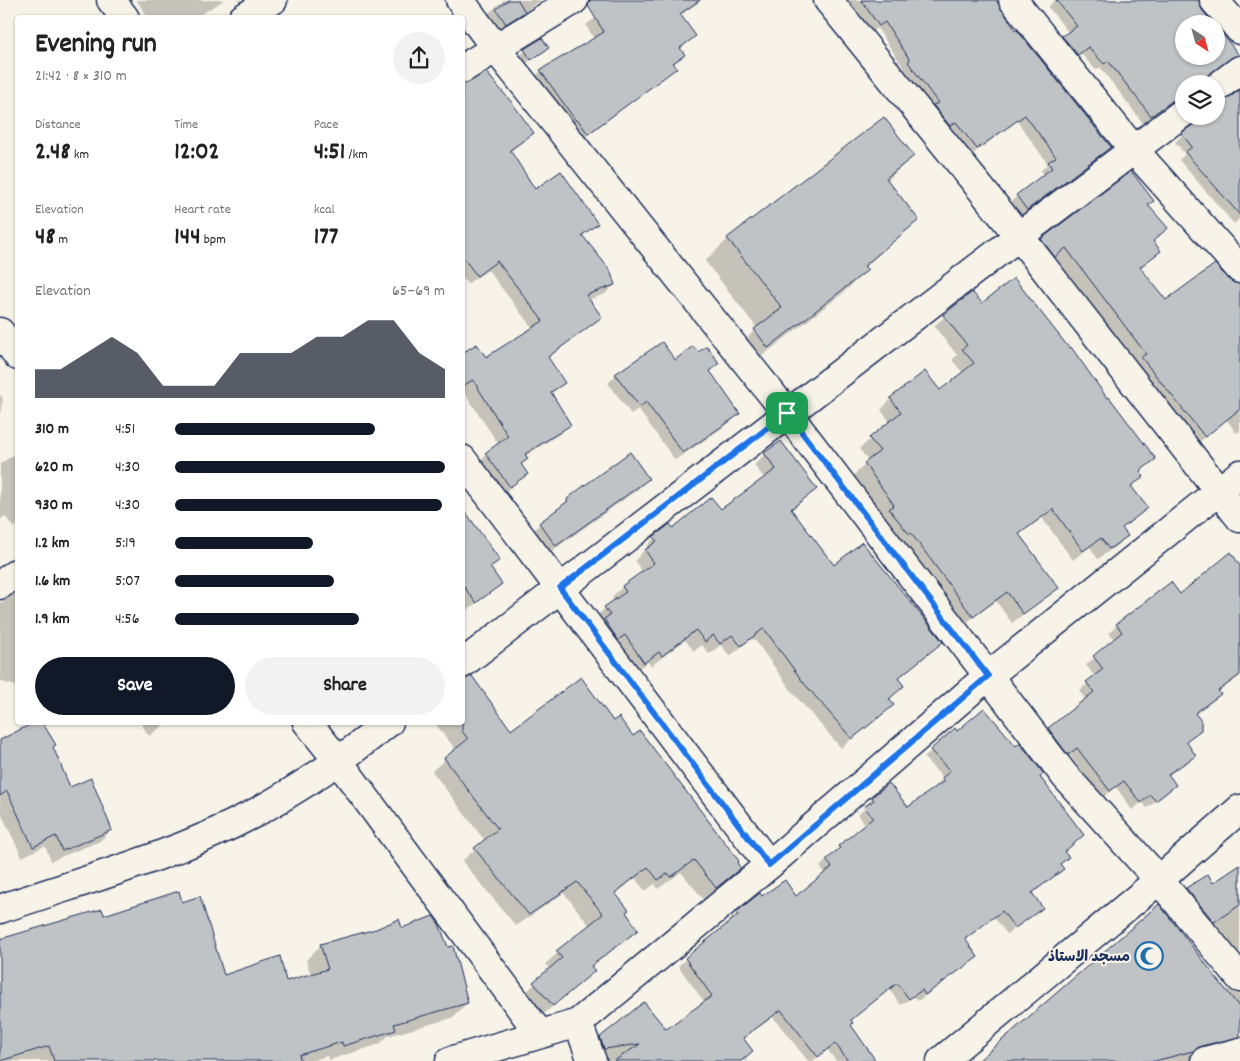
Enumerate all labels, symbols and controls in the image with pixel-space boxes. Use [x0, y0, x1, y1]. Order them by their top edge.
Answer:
north arrow [1175, 15, 1225, 65]
map controls [1175, 15, 1225, 125]
text: Evening run [35, 26, 157, 66]
button: share [393, 32, 445, 84]
text: 21:42 · 8 × 310 m [35, 65, 127, 88]
button: layers [1175, 75, 1225, 125]
text: Distance [35, 115, 81, 135]
text: Time [174, 115, 198, 135]
text: Pace [314, 115, 338, 135]
text: 2.48 [35, 135, 70, 171]
text: 12:02 [174, 135, 219, 171]
text: 4:51 [314, 135, 345, 171]
text: km [70, 145, 89, 165]
text: /km [345, 145, 368, 165]
text: Elevation [35, 200, 84, 220]
text: Heart rate [174, 200, 231, 220]
text: kcal [314, 200, 335, 220]
text: 48 [35, 220, 55, 256]
text: 144 [174, 220, 201, 256]
text: 177 [314, 220, 338, 256]
text: m [55, 230, 68, 250]
text: bpm [201, 230, 226, 250]
text: Elevation [35, 280, 91, 303]
text: 65–69 m [392, 280, 445, 303]
pin [766, 392, 808, 434]
icon: arrive [773, 399, 801, 427]
text: 310 m [35, 418, 69, 441]
text: 4:51 [115, 418, 135, 441]
text: 620 m [35, 456, 73, 479]
text: 4:30 [115, 456, 140, 479]
text: 930 m [35, 494, 73, 517]
text: 4:30 [115, 494, 140, 517]
text: 1.2 km [35, 532, 69, 555]
text: 5:19 [115, 532, 136, 555]
text: 1.6 km [35, 570, 70, 593]
text: 5:07 [115, 570, 140, 593]
text: 1.9 km [35, 608, 70, 631]
text: 4:56 [115, 608, 140, 631]
button: Save [35, 657, 235, 715]
button: Share [245, 657, 445, 715]
mosque icon: مسجد الاستاذ [1134, 941, 1164, 971]
place label: مسجد الاستاذ [1048, 947, 1130, 969]

